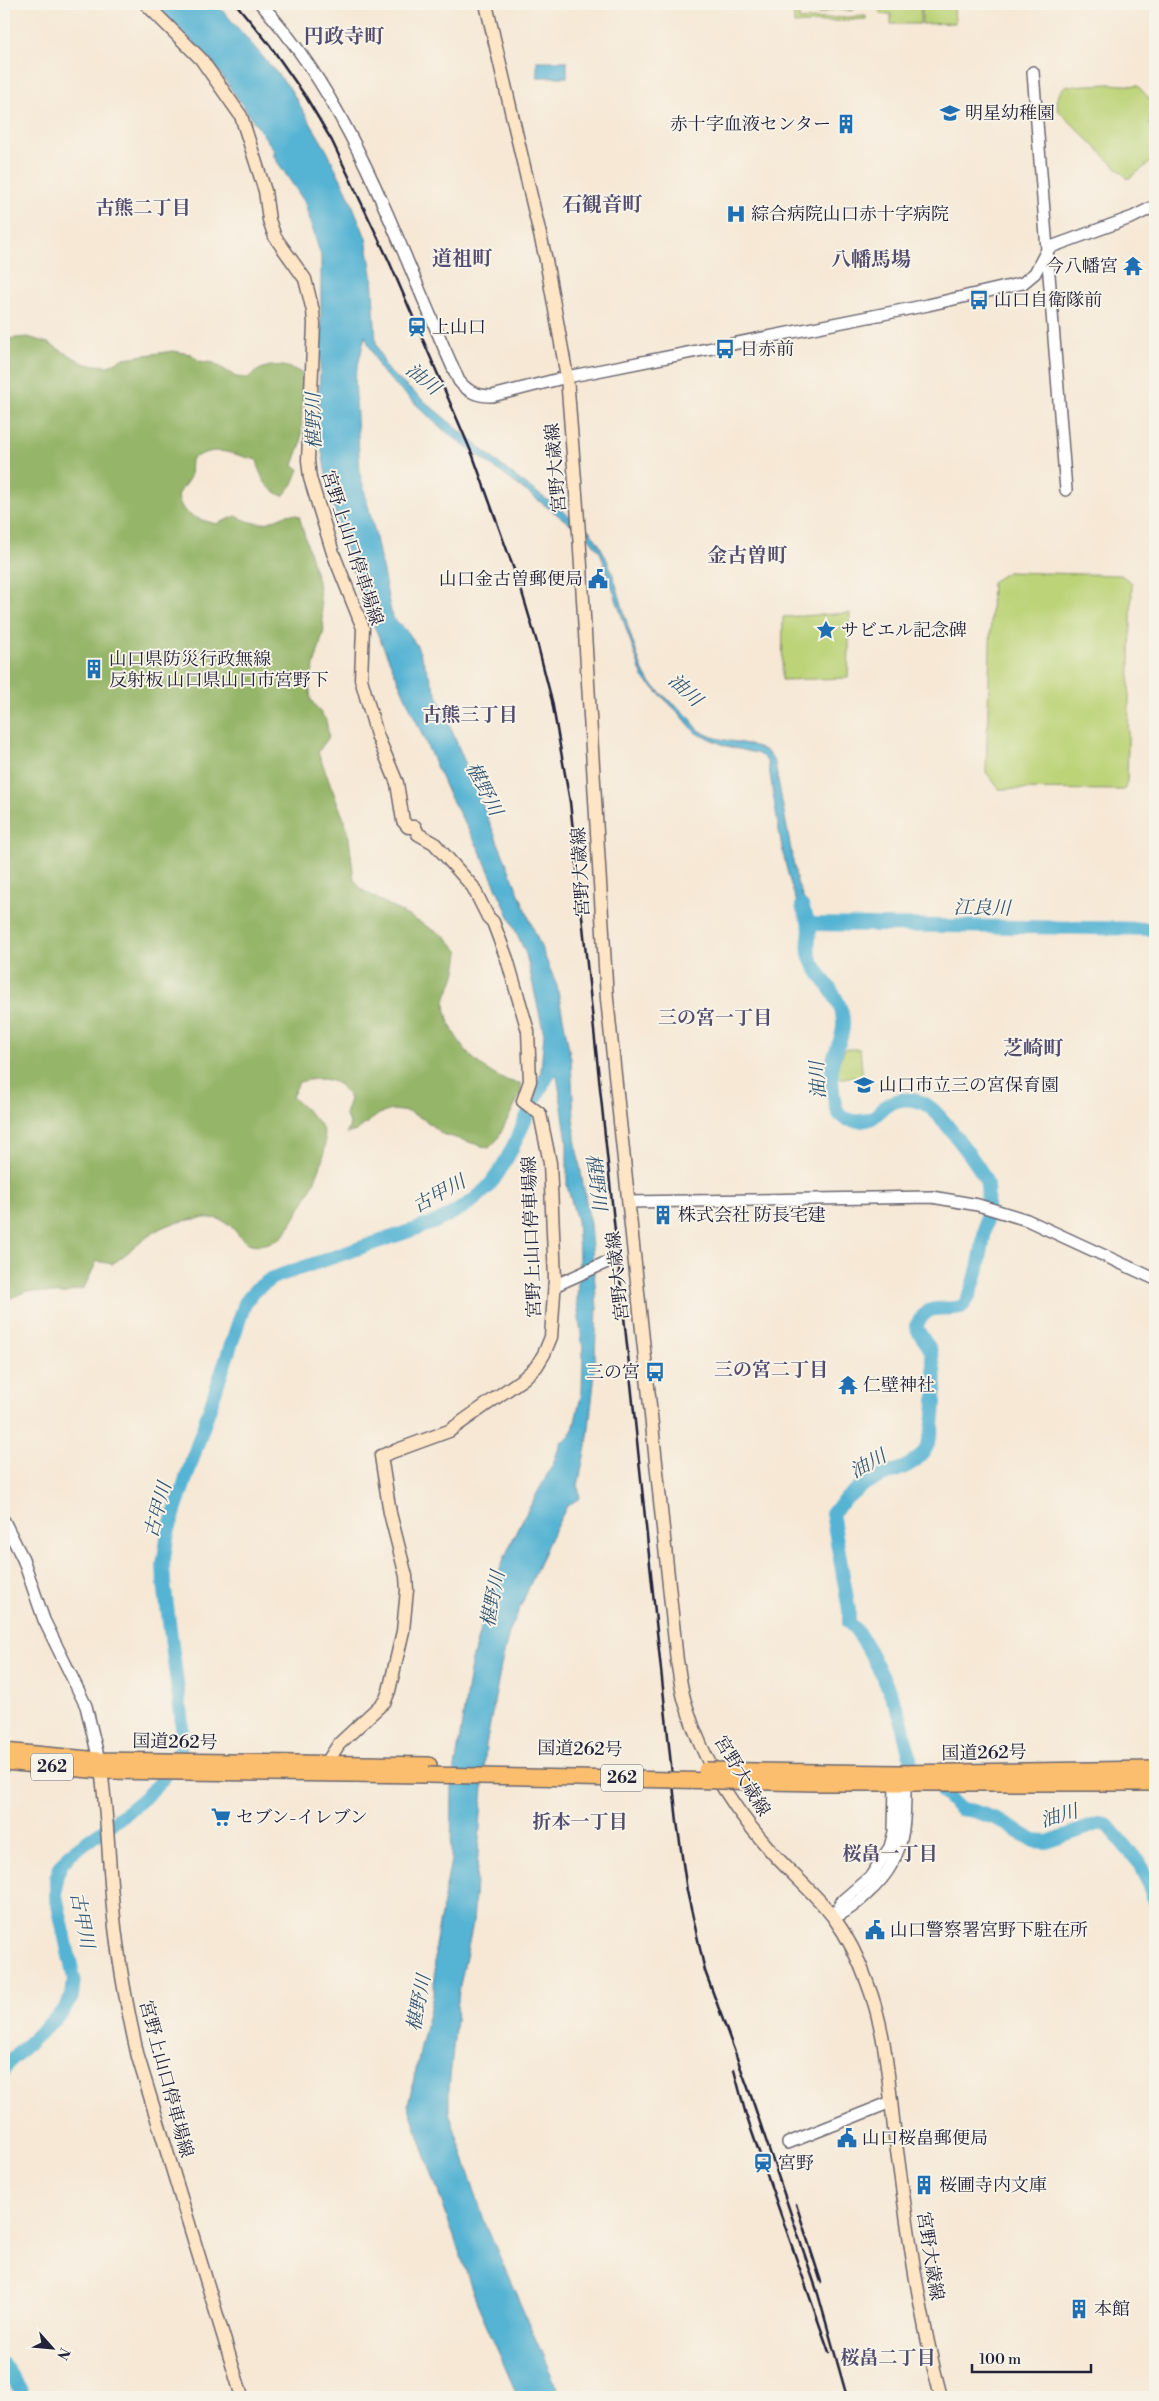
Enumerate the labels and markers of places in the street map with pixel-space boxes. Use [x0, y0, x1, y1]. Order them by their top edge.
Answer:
school or university icon: 明星幼稚園 [939, 102, 961, 124]
place label: 明星幼稚園 [965, 102, 1055, 125]
place label: 赤十字血液センター [670, 113, 831, 136]
building icon: 赤十字血液センター [835, 113, 857, 135]
hospital icon: 綜合病院山口赤十字病院 [725, 203, 747, 225]
place label: 綜合病院山口赤十字病院 [751, 203, 949, 226]
place label: 今八幡宮 [1046, 255, 1118, 278]
temple icon: 今八幡宮 [1122, 255, 1144, 277]
bus stop icon: 山口自衛隊前 [968, 289, 990, 311]
place label: 山口自衛隊前 [994, 289, 1102, 312]
station icon: 上山口 [406, 316, 428, 338]
place label: 上山口 [432, 316, 486, 339]
bus stop icon: 日赤前 [714, 338, 736, 360]
place label: 日赤前 [740, 338, 794, 361]
place label: 山口金古曽郵便局 [439, 568, 583, 591]
public building icon: 山口金古曽郵便局 [587, 568, 609, 590]
place icon: サビエル記念碑 [815, 619, 837, 641]
place label: サビエル記念碑 [841, 619, 967, 642]
place label: 山口県防災行政無線 反射板 山口県山口市宮野下 [109, 648, 329, 692]
building icon: 山口県防災行政無線 反射板 山口県山口市宮野下 [83, 658, 105, 680]
school or university icon: 山口市立三の宮保育園 [853, 1074, 875, 1096]
place label: 山口市立三の宮保育園 [879, 1074, 1059, 1097]
building icon: 株式会社 防長宅建 [652, 1204, 674, 1226]
place label: 株式会社 防長宅建 [678, 1204, 826, 1227]
place label: 三の宮 [586, 1361, 640, 1384]
bus stop icon: 三の宮 [644, 1361, 666, 1383]
temple icon: 仁壁神社 [837, 1374, 859, 1396]
place label: 仁壁神社 [863, 1374, 935, 1397]
supermarket icon: セブン-イレブン [210, 1806, 232, 1828]
place label: セブン-イレブン [236, 1806, 368, 1829]
public building icon: 山口警察署宮野下駐在所 [864, 1919, 886, 1941]
place label: 山口警察署宮野下駐在所 [890, 1919, 1088, 1942]
public building icon: 山口桜畠郵便局 [836, 2127, 858, 2149]
place label: 山口桜畠郵便局 [862, 2127, 988, 2150]
station icon: 宮野 [752, 2152, 774, 2174]
place label: 宮野 [778, 2152, 814, 2175]
building icon: 桜圃寺内文庫 [913, 2174, 935, 2196]
place label: 桜圃寺内文庫 [939, 2174, 1047, 2197]
building icon: 本館 [1068, 2298, 1090, 2320]
place label: 本館 [1094, 2298, 1130, 2321]

